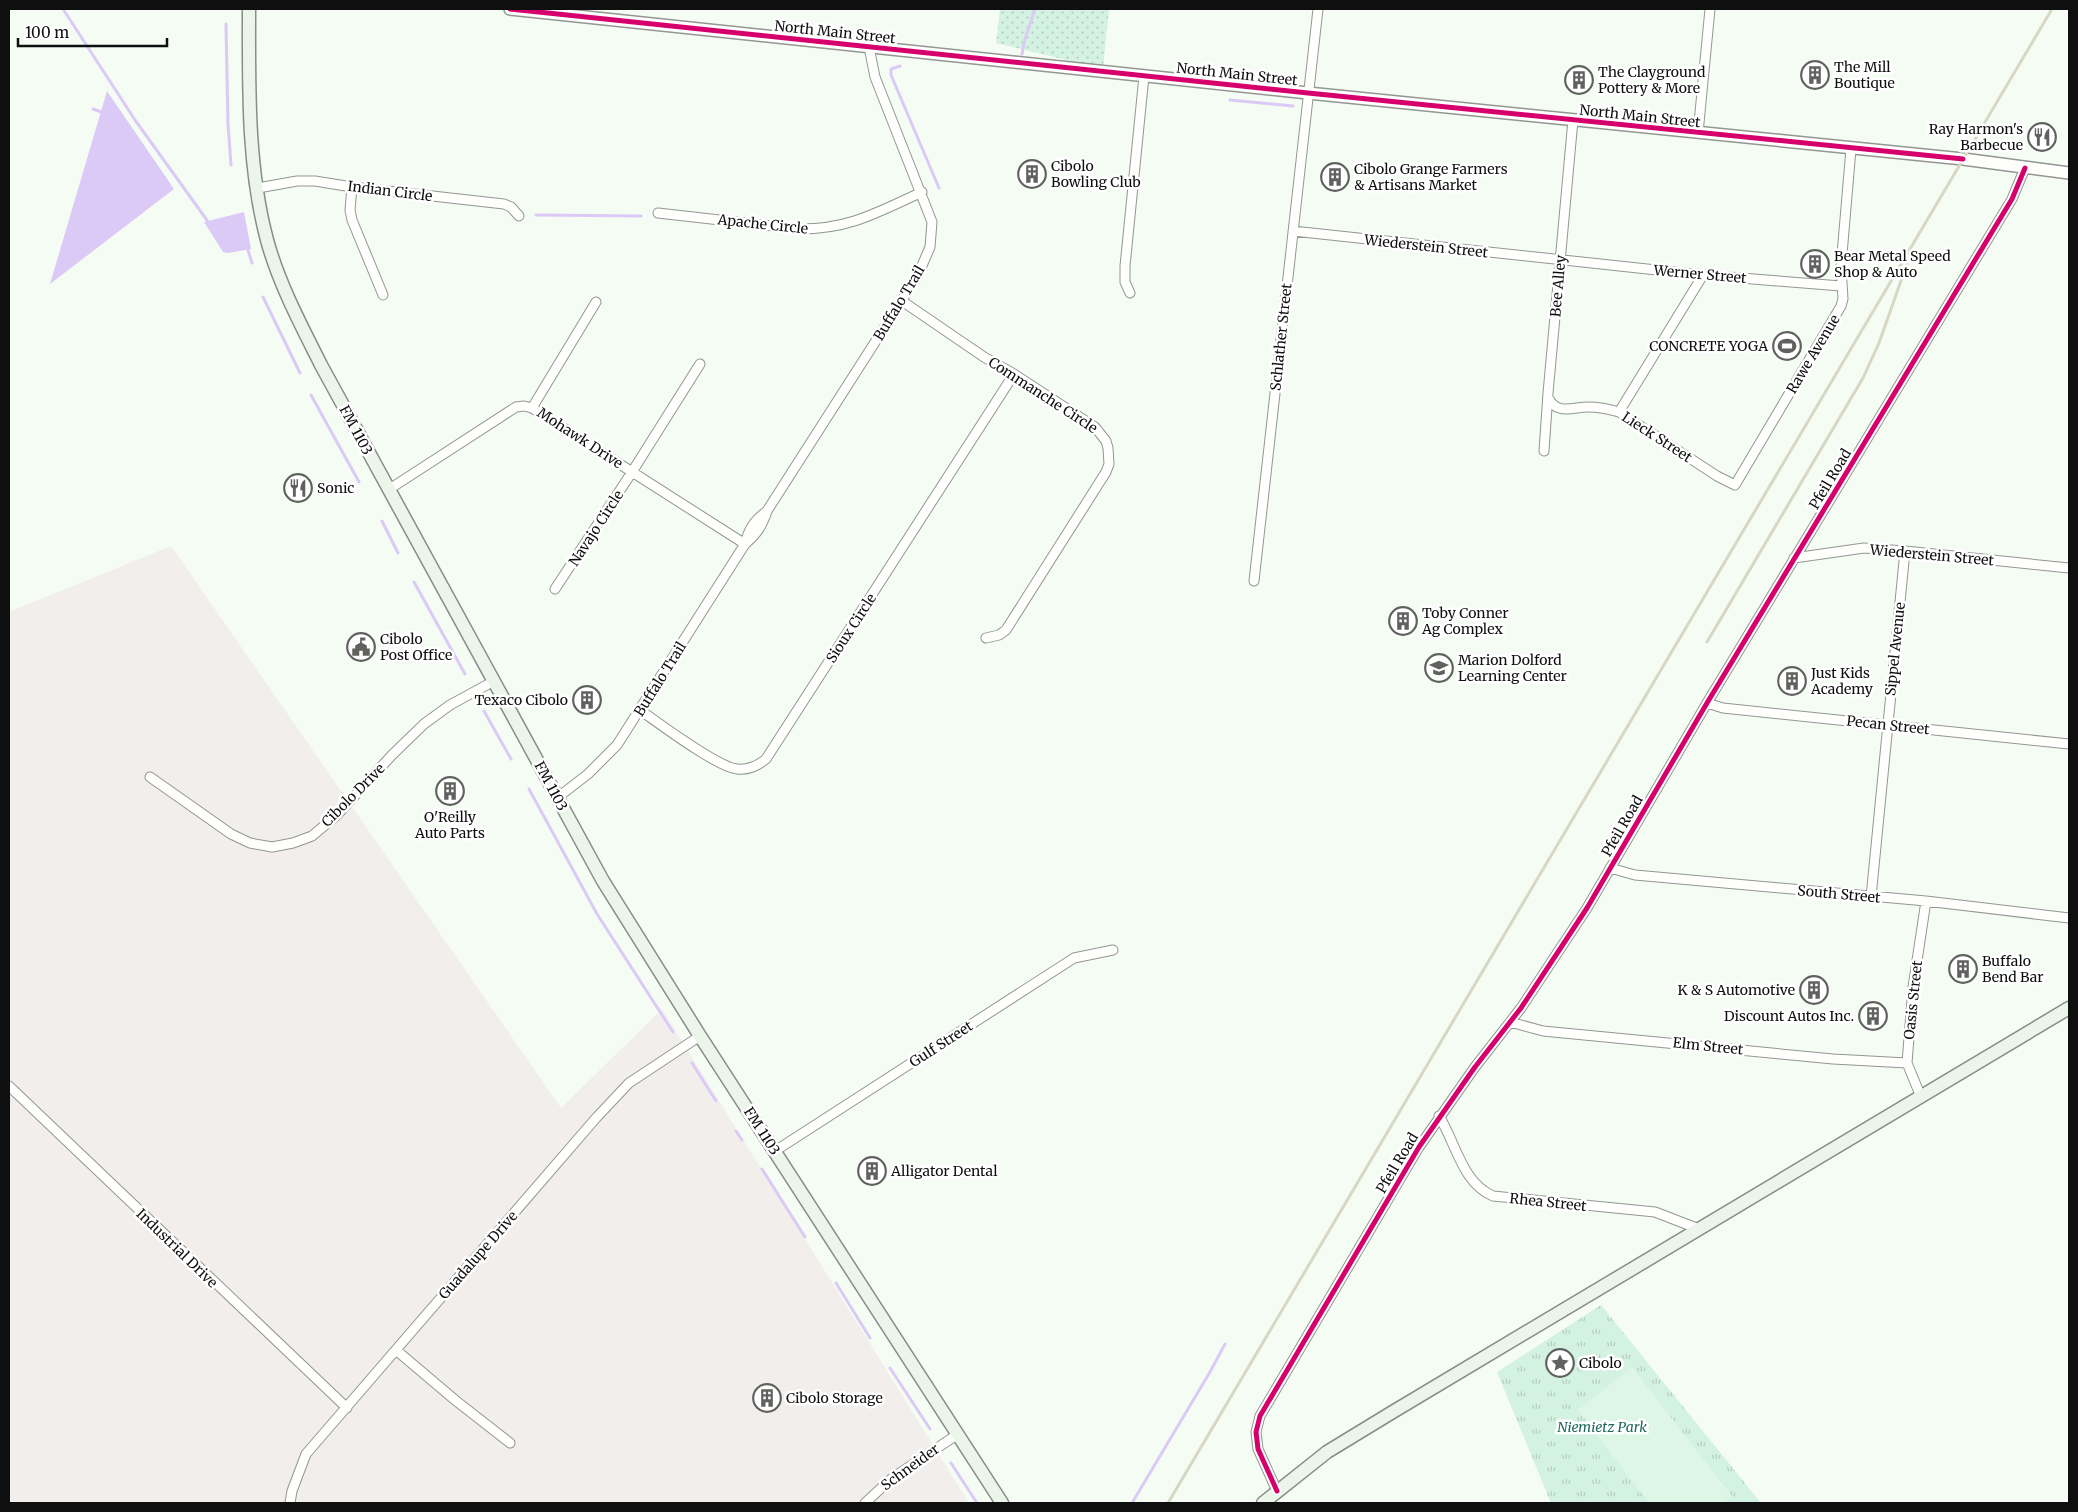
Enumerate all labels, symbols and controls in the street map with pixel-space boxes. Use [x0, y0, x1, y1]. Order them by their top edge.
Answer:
scale bar [18, 15, 166, 47]
street label: North Main Street [774, 17, 897, 47]
text: 100 m [25, 23, 69, 42]
place label: The Mill Boutique [1834, 58, 1895, 92]
street label: North Main Street [1176, 59, 1299, 89]
building icon: The Mill Boutique [1800, 60, 1830, 90]
place label: The Clayground Pottery & More [1598, 63, 1706, 97]
building icon: The Clayground Pottery & More [1564, 65, 1594, 95]
street label: North Main Street [1579, 101, 1702, 131]
place label: Ray Harmon's Barbecue [1929, 120, 2023, 154]
restaurant icon: Ray Harmon's Barbecue [2027, 122, 2057, 152]
place label: Cibolo Bowling Club [1051, 157, 1141, 191]
building icon: Cibolo Bowling Club [1017, 159, 1047, 189]
place label: Cibolo Grange Farmers & Artisans Market [1354, 160, 1508, 194]
building icon: Cibolo Grange Farmers & Artisans Market [1320, 162, 1350, 192]
street label: Indian Circle [347, 177, 433, 205]
street label: Apache Circle [716, 210, 809, 238]
street label: Wiederstein Street [1362, 230, 1489, 262]
place label: Bear Metal Speed Shop & Auto [1834, 247, 1951, 281]
building icon: Bear Metal Speed Shop & Auto [1800, 249, 1830, 279]
street label: Bee Alley [1546, 253, 1570, 318]
street label: Werner Street [1652, 261, 1748, 287]
street label: Buffalo Trail [870, 262, 929, 344]
street label: Schlather Street [1266, 282, 1296, 392]
street label: Rawe Avenue [1782, 311, 1844, 397]
sports icon: CONCRETE YOGA [1772, 331, 1802, 361]
place label: CONCRETE YOGA [1649, 337, 1768, 355]
street label: Commanche Circle [985, 353, 1101, 437]
street label: FM 1103 [335, 402, 377, 458]
street label: Mohawk Drive [534, 404, 626, 472]
street label: Lieck Street [1619, 408, 1696, 467]
street label: Pfeil Road [1805, 445, 1855, 513]
restaurant icon: Sonic [283, 473, 313, 503]
place label: Sonic [317, 479, 354, 497]
street label: Navajo Circle [565, 487, 627, 569]
street label: Wiederstein Street [1868, 541, 1995, 569]
street label: Sioux Circle [822, 590, 880, 666]
street label: Sippel Avenue [1881, 601, 1909, 697]
place label: Toby Conner Ag Complex [1421, 604, 1509, 638]
building icon: Toby Conner Ag Complex [1388, 606, 1418, 636]
place label: Cibolo Post Office [380, 630, 452, 664]
public building icon: Cibolo Post Office [346, 632, 376, 662]
street label: Buffalo Trail [630, 638, 690, 720]
place label: Marion Dolford Learning Center [1458, 651, 1567, 685]
school or university icon: Marion Dolford Learning Center [1424, 653, 1454, 683]
place label: Just Kids Academy [1810, 664, 1874, 698]
building icon: Just Kids Academy [1777, 666, 1807, 696]
building icon: Texaco Cibolo [572, 685, 602, 715]
place label: Texaco Cibolo [474, 691, 568, 709]
street label: Pecan Street [1846, 712, 1931, 738]
street label: FM 1103 [530, 758, 572, 814]
street label: Cibolo Drive [318, 760, 388, 830]
building icon: O'Reilly Auto Parts [435, 776, 465, 806]
street label: Pfeil Road [1597, 792, 1647, 860]
place label: O'Reilly Auto Parts [414, 808, 485, 842]
street label: South Street [1797, 881, 1882, 907]
place label: Buffalo Bend Bar [1982, 952, 2044, 986]
building icon: Buffalo Bend Bar [1948, 954, 1978, 984]
street label: Oasis Street [1900, 959, 1926, 1040]
building icon: K & S Automotive [1799, 975, 1829, 1005]
place label: K & S Automotive [1677, 981, 1795, 999]
building icon: Discount Autos Inc. [1858, 1001, 1888, 1031]
place label: Discount Autos Inc. [1724, 1007, 1854, 1025]
street label: Gulf Street [906, 1017, 976, 1071]
street label: Elm Street [1672, 1033, 1745, 1059]
street label: FM 1103 [740, 1104, 784, 1158]
street label: Pfeil Road [1372, 1129, 1422, 1197]
building icon: Alligator Dental [857, 1156, 887, 1186]
place label: Alligator Dental [890, 1162, 998, 1180]
street label: Rhea Street [1509, 1189, 1588, 1215]
street label: Industrial Drive [133, 1205, 221, 1291]
street label: Guadalupe Drive [435, 1207, 521, 1303]
place icon: Cibolo [1545, 1348, 1575, 1378]
place label: Cibolo [1579, 1354, 1622, 1372]
building icon: Cibolo Storage [752, 1383, 782, 1413]
place label: Cibolo Storage [786, 1389, 883, 1407]
park label: Niemietz Park [1557, 1418, 1647, 1436]
street label: Schneider [877, 1440, 943, 1494]

